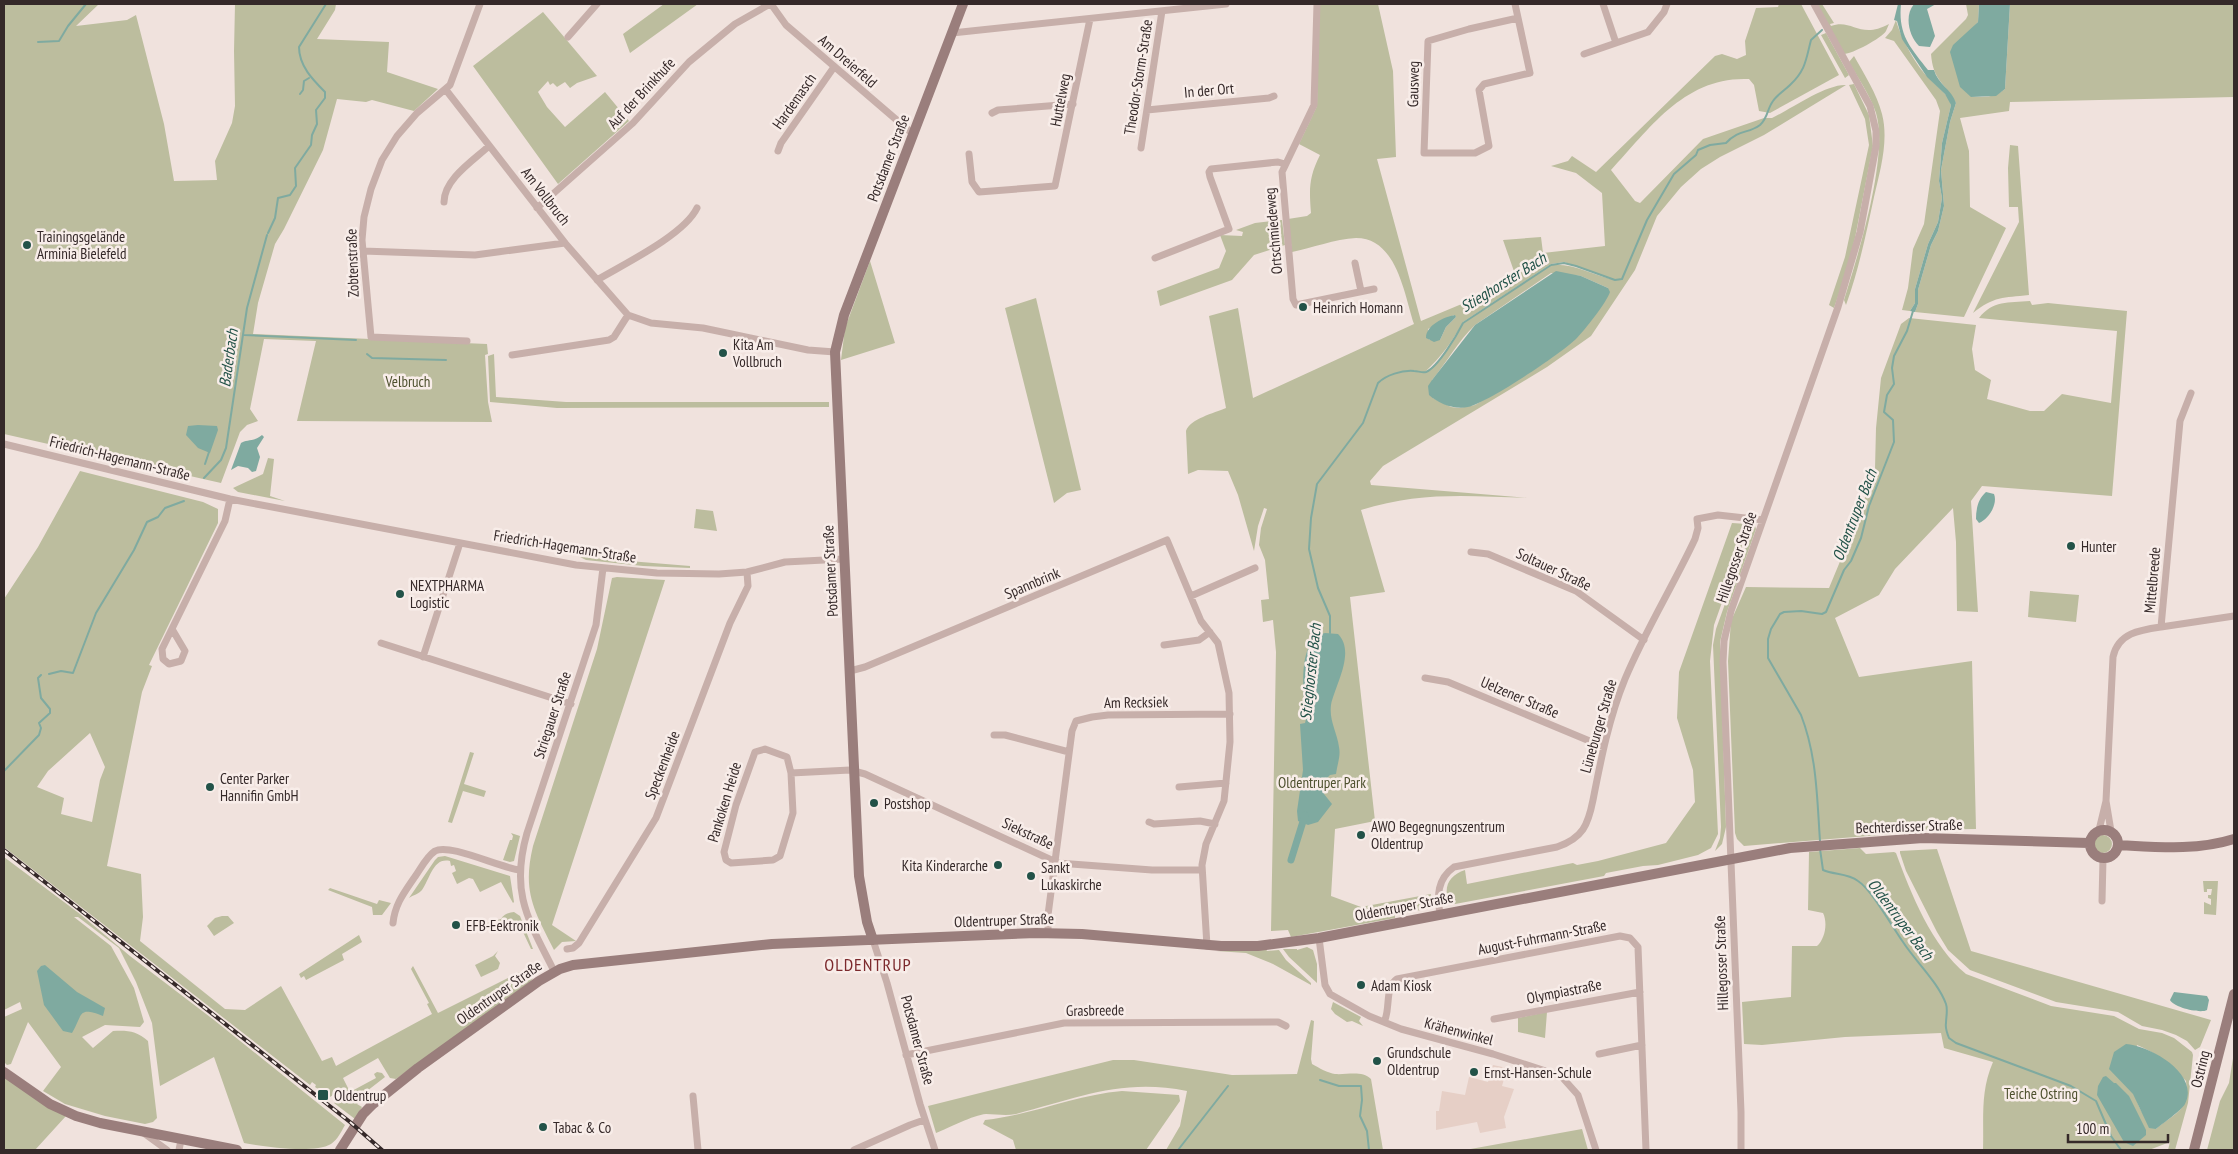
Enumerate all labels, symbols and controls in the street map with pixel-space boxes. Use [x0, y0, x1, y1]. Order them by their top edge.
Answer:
street label: Theodor-Storm-Straße [1119, 18, 1157, 136]
street label: Am Dreierfeld [815, 30, 881, 92]
street label: Auf der Brinkhufe [603, 53, 679, 133]
street label: Gausweg [1403, 61, 1423, 107]
street label: Hardemasch [768, 69, 820, 133]
street label: Huttelweg [1046, 72, 1074, 128]
street label: In der Ort [1183, 78, 1235, 102]
street label: Potsdamer Straße [863, 112, 913, 204]
street label: Am Vollbruch [517, 163, 575, 229]
street label: Ortschmiedeweg [1260, 187, 1286, 275]
place label: Trainingsgelände Arminia Bielefeld [37, 227, 126, 263]
street label: Zobtenstraße [341, 228, 363, 298]
marker: Trainingsgelände Arminia Bielefeld [21, 239, 33, 251]
water label: Stieghorster Bach [1456, 247, 1550, 316]
place label: Heinrich Homann [1313, 298, 1403, 317]
marker: Heinrich Homann [1297, 301, 1309, 313]
water label: Baderbach [214, 327, 242, 388]
place label: Kita Am Vollbruch [732, 335, 782, 371]
marker: Kita Am Vollbruch [717, 347, 729, 359]
park label: Velbruch [385, 372, 430, 391]
street label: Friedrich-Hagemann-Straße [48, 431, 192, 485]
water label: Oldentruper Bach [1827, 465, 1881, 564]
street label: Hillegosser Straße [1712, 509, 1760, 605]
street label: Friedrich-Hagemann-Straße [492, 525, 638, 567]
street label: Potsdamer Straße [818, 525, 842, 617]
place label: Hunter [2081, 537, 2117, 556]
marker: Hunter [2065, 540, 2077, 552]
street label: Soltauer Straße [1513, 543, 1595, 595]
street label: Mittelbreede [2140, 546, 2164, 614]
street label: Spannbrink [1001, 563, 1063, 603]
place label: NEXTPHARMA Logistic [410, 576, 485, 612]
marker: NEXTPHARMA Logistic [394, 588, 406, 600]
water label: Stieghorster Bach [1295, 622, 1325, 721]
street label: Striegauer Straße [529, 669, 575, 761]
street label: Uelzener Straße [1478, 672, 1562, 722]
street label: Lüneburger Straße [1576, 677, 1620, 775]
street label: Am Recksiek [1104, 692, 1168, 712]
street label: Speckenheide [640, 728, 684, 802]
street label: Pankoken Heide [703, 760, 745, 844]
place label: Center Parker Hannifin GmbH [220, 769, 298, 805]
park label: Oldentruper Park [1278, 773, 1366, 792]
marker: Center Parker Hannifin GmbH [204, 781, 216, 793]
place label: Postshop [884, 794, 931, 813]
marker: Postshop [868, 797, 880, 809]
street label: Siekstraße [999, 813, 1057, 853]
street label: Bechterdisser Straße [1855, 815, 1963, 837]
place label: AWO Begegnungszentrum Oldentrup [1371, 817, 1505, 853]
marker: AWO Begegnungszentrum Oldentrup [1355, 829, 1367, 841]
place label: Kita Kinderarche [902, 856, 988, 875]
place label: Sankt Lukaskirche [1041, 858, 1102, 894]
marker: Kita Kinderarche [992, 859, 1004, 871]
marker: Sankt Lukaskirche [1025, 870, 1037, 882]
water label: Oldentruper Bach [1864, 874, 1939, 964]
street label: Oldentruper Straße [1353, 887, 1455, 925]
street label: Oldentruper Straße [954, 909, 1054, 931]
street label: August-Fuhrmann-Straße [1476, 915, 1608, 959]
street label: Hillegosser Straße [1710, 915, 1732, 1011]
place label: EFB-Eektronik [466, 916, 539, 935]
marker: EFB-Eektronik [450, 919, 462, 931]
district label: OLDENTRUP [824, 953, 912, 976]
street label: Oldentruper Straße [453, 956, 545, 1028]
street label: Olympiastraße [1525, 974, 1603, 1008]
place label: Adam Kiosk [1371, 976, 1432, 995]
marker: Adam Kiosk [1355, 979, 1367, 991]
street label: Potsdamer Straße [897, 993, 939, 1087]
street label: Grasbreede [1066, 1000, 1124, 1020]
street label: Krähenwinkel [1422, 1013, 1496, 1049]
place label: Grundschule Oldentrup [1387, 1043, 1451, 1079]
street label: Ostring [2186, 1048, 2214, 1090]
marker: Grundschule Oldentrup [1371, 1055, 1383, 1067]
place label: Ernst-Hansen-Schule [1484, 1063, 1592, 1082]
marker: Ernst-Hansen-Schule [1468, 1066, 1480, 1078]
park label: Teiche Ostring [2004, 1084, 2078, 1103]
place label: Oldentrup [334, 1086, 386, 1105]
marker: Oldentrup [316, 1088, 330, 1102]
scale bar [2068, 1112, 2168, 1144]
place label: Tabac & Co [553, 1118, 611, 1137]
text: 100 m [2076, 1119, 2109, 1138]
marker: Tabac & Co [537, 1121, 549, 1133]

